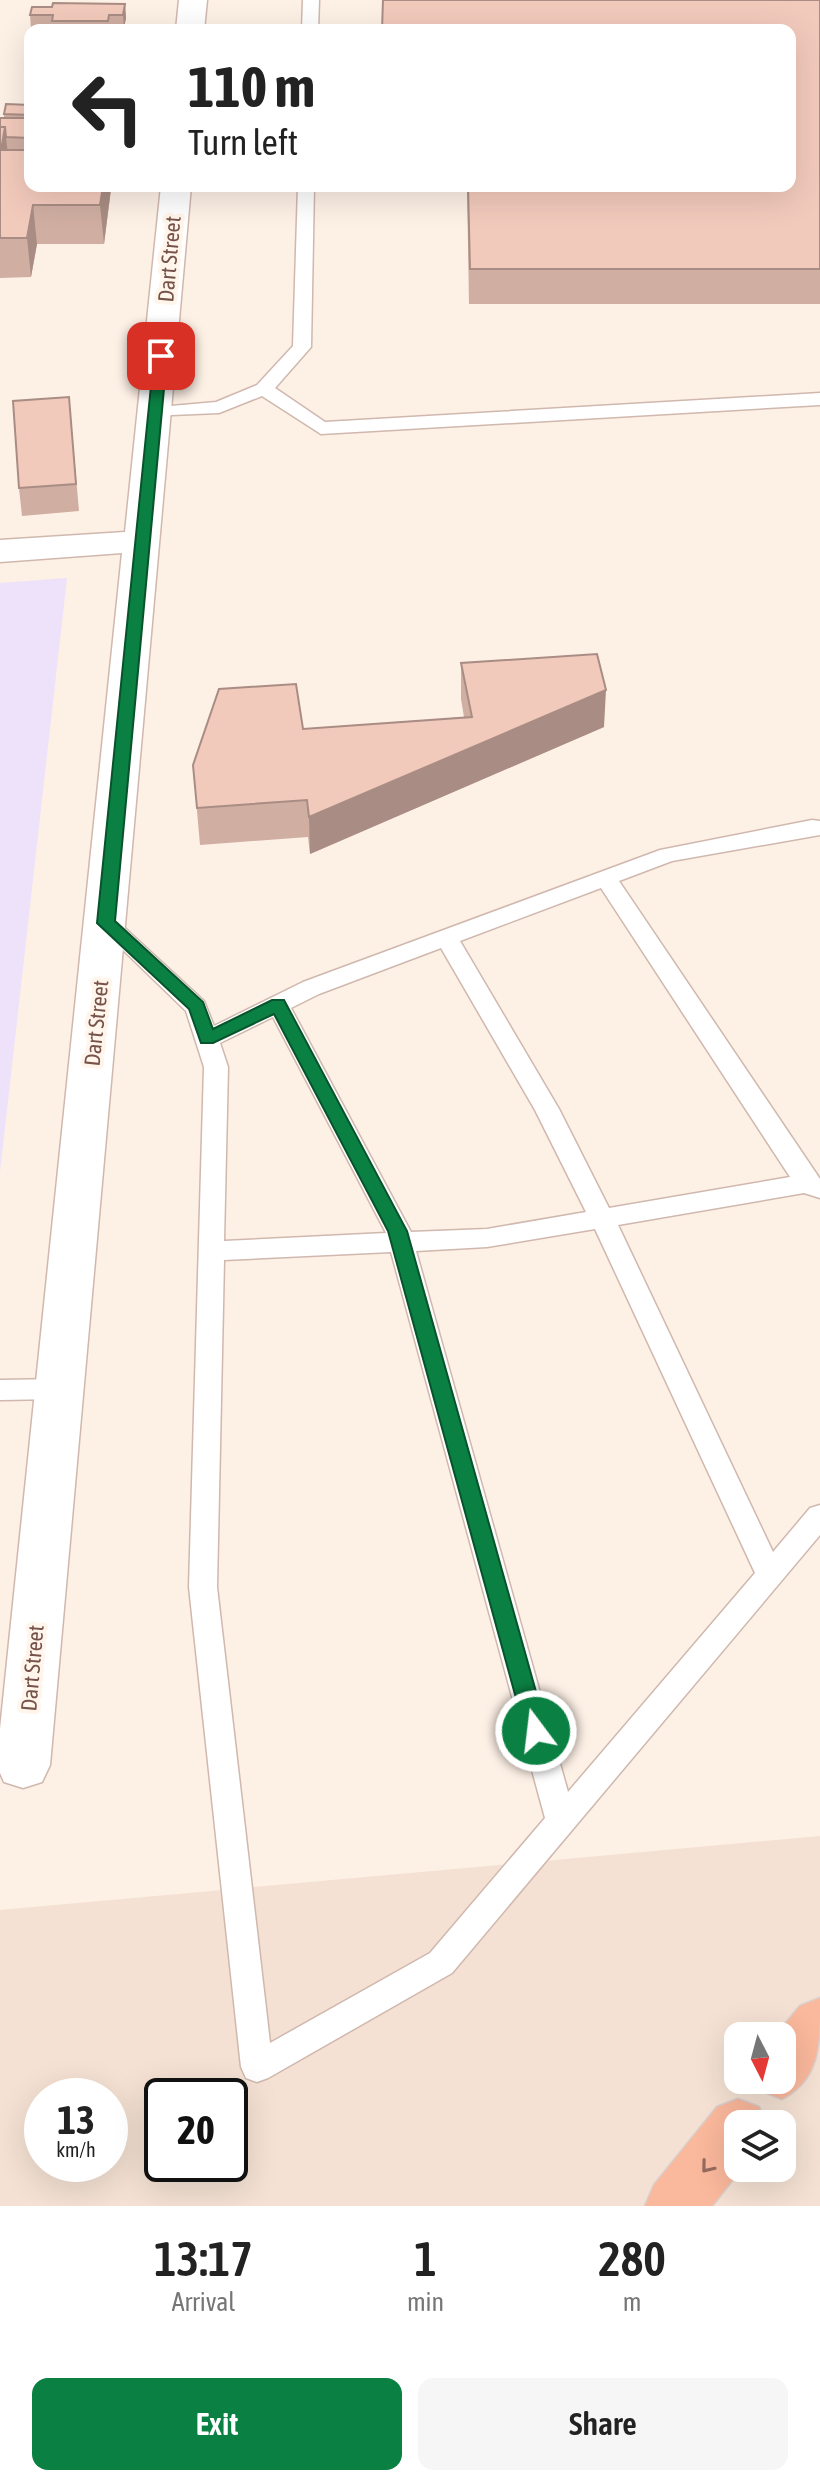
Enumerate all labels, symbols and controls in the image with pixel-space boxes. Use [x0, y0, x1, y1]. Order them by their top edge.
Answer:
text: 110 m [188, 55, 315, 119]
icon: left [56, 56, 160, 160]
text: Turn left [188, 121, 298, 163]
street label: Dart Street [152, 215, 186, 303]
pin [127, 322, 195, 390]
icon: arrive [139, 334, 183, 378]
street label: Dart Street [79, 979, 113, 1067]
street label: Dart Street [15, 1624, 49, 1712]
position arrow [494, 1689, 578, 1773]
north arrow [724, 2022, 796, 2094]
map controls [724, 2022, 796, 2182]
speed limit sign: 20 [144, 2078, 248, 2182]
text: 13 [57, 2097, 95, 2142]
button: layers [724, 2110, 796, 2182]
text: km/h [56, 2138, 96, 2161]
one-way arrow [702, 2158, 716, 2173]
text: 13:17 [154, 2231, 253, 2286]
text: 1 [414, 2231, 437, 2286]
text: 280 [598, 2231, 666, 2286]
text: Arrival [172, 2287, 235, 2317]
text: min [407, 2287, 444, 2317]
text: m [623, 2287, 641, 2317]
button: Exit [32, 2378, 402, 2470]
button: Share [418, 2378, 788, 2470]

